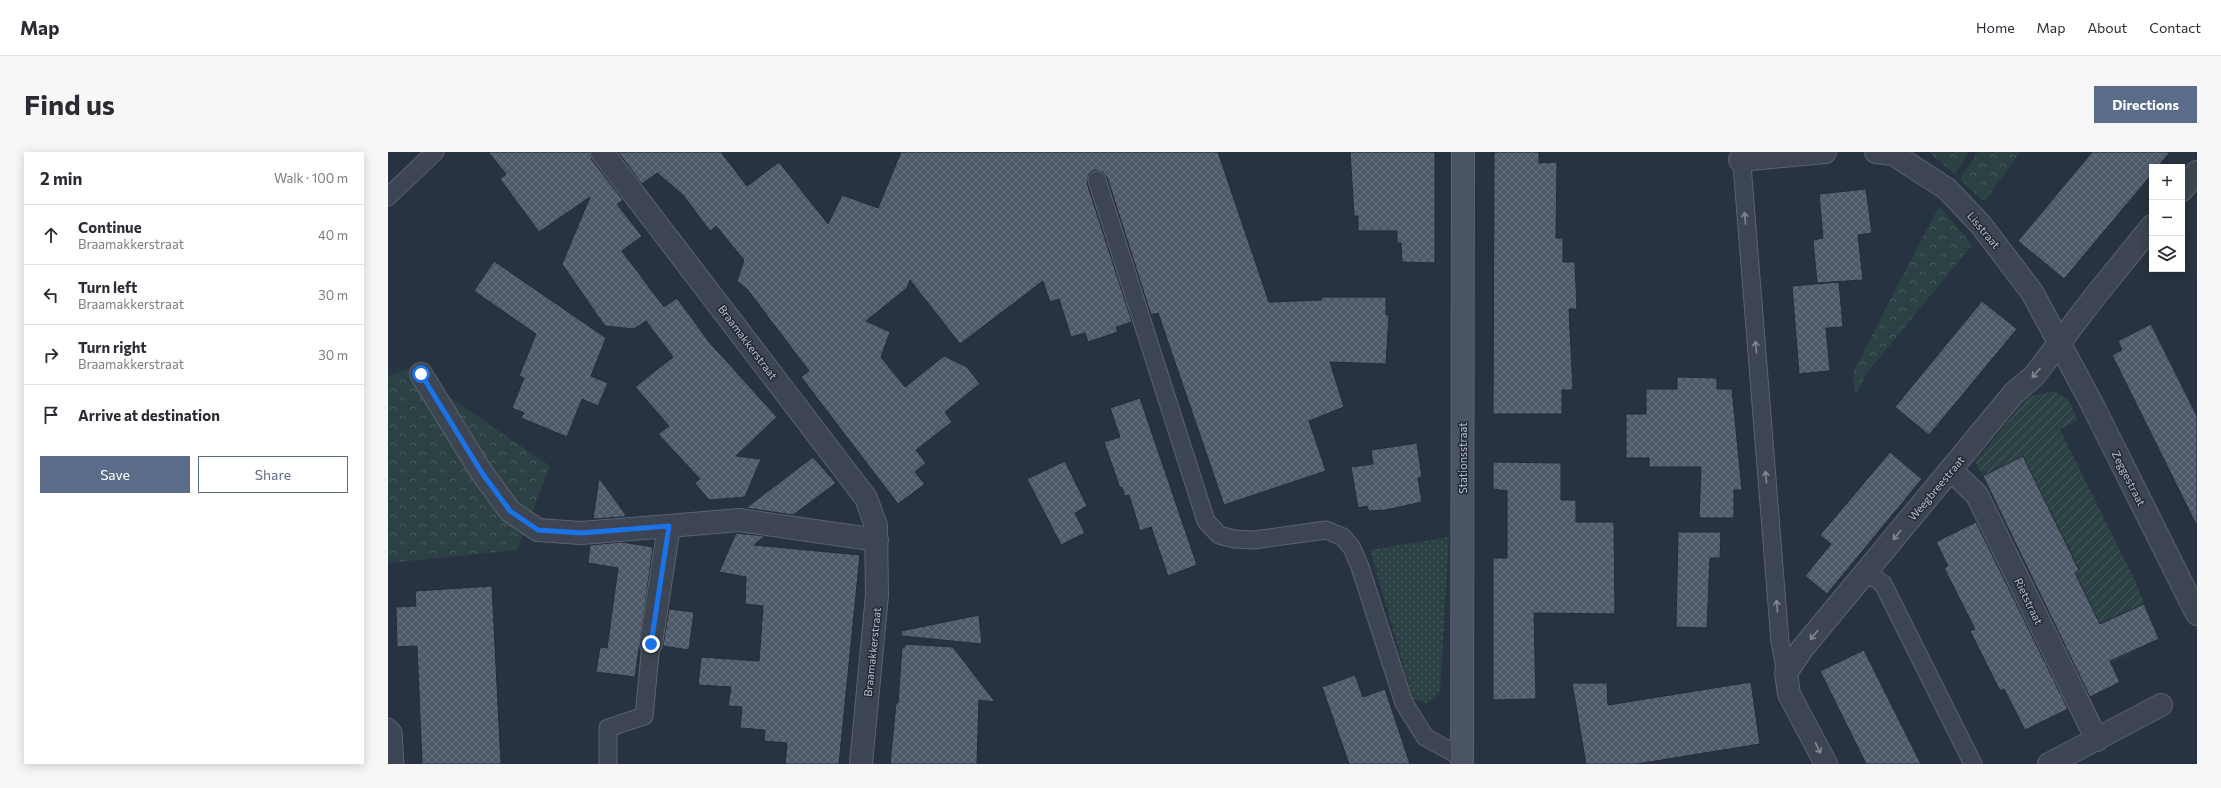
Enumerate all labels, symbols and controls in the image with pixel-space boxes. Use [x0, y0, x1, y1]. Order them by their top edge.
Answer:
text: Map [20, 16, 59, 39]
text: Home [1976, 19, 2015, 36]
text: Map [2037, 19, 2065, 36]
text: About [2087, 19, 2127, 36]
text: Contact [2149, 19, 2201, 36]
button: Directions [2094, 86, 2197, 123]
text: Find us [24, 87, 115, 121]
map controls [2149, 164, 2185, 272]
button: + [2149, 164, 2185, 200]
text: 2 min [40, 168, 82, 189]
text: Walk · 100 m [274, 170, 348, 186]
button: − [2149, 200, 2185, 236]
street label: Lisstraat [1965, 209, 2003, 251]
one-way arrow [1741, 212, 1748, 225]
text: Continue [78, 218, 142, 236]
icon: ahead [40, 224, 62, 246]
text: 40 m [318, 227, 348, 243]
text: Braamakkerstraat [78, 236, 184, 252]
button: layers [2149, 236, 2185, 272]
text: Turn left [78, 278, 137, 296]
icon: left [40, 284, 62, 306]
text: 30 m [318, 287, 348, 303]
text: Braamakkerstraat [78, 296, 184, 312]
street label: Braamakkerstraat [716, 302, 780, 382]
text: Turn right [78, 338, 147, 356]
one-way arrow [1752, 341, 1759, 354]
icon: right [40, 344, 62, 366]
text: 30 m [318, 347, 348, 363]
text: Braamakkerstraat [78, 356, 184, 372]
route start [412, 365, 430, 383]
one-way arrow [2032, 368, 2041, 379]
icon: arrive [40, 404, 62, 426]
text: Arrive at destination [78, 406, 220, 424]
street label: Stationsstraat [1456, 422, 1469, 494]
street label: Zeggestraat [2109, 448, 2149, 508]
street label: Weegbreestraat [1905, 453, 1967, 523]
button: Save [40, 456, 190, 493]
button: Share [198, 456, 348, 493]
one-way arrow [1763, 471, 1770, 484]
one-way arrow [1892, 530, 1901, 541]
street label: Rietstraat [2012, 576, 2046, 627]
one-way arrow [1774, 600, 1781, 613]
street label: Braamakkerstraat [861, 606, 883, 697]
one-way arrow [1809, 630, 1818, 641]
route end [642, 635, 660, 653]
one-way arrow [1815, 742, 1822, 754]

